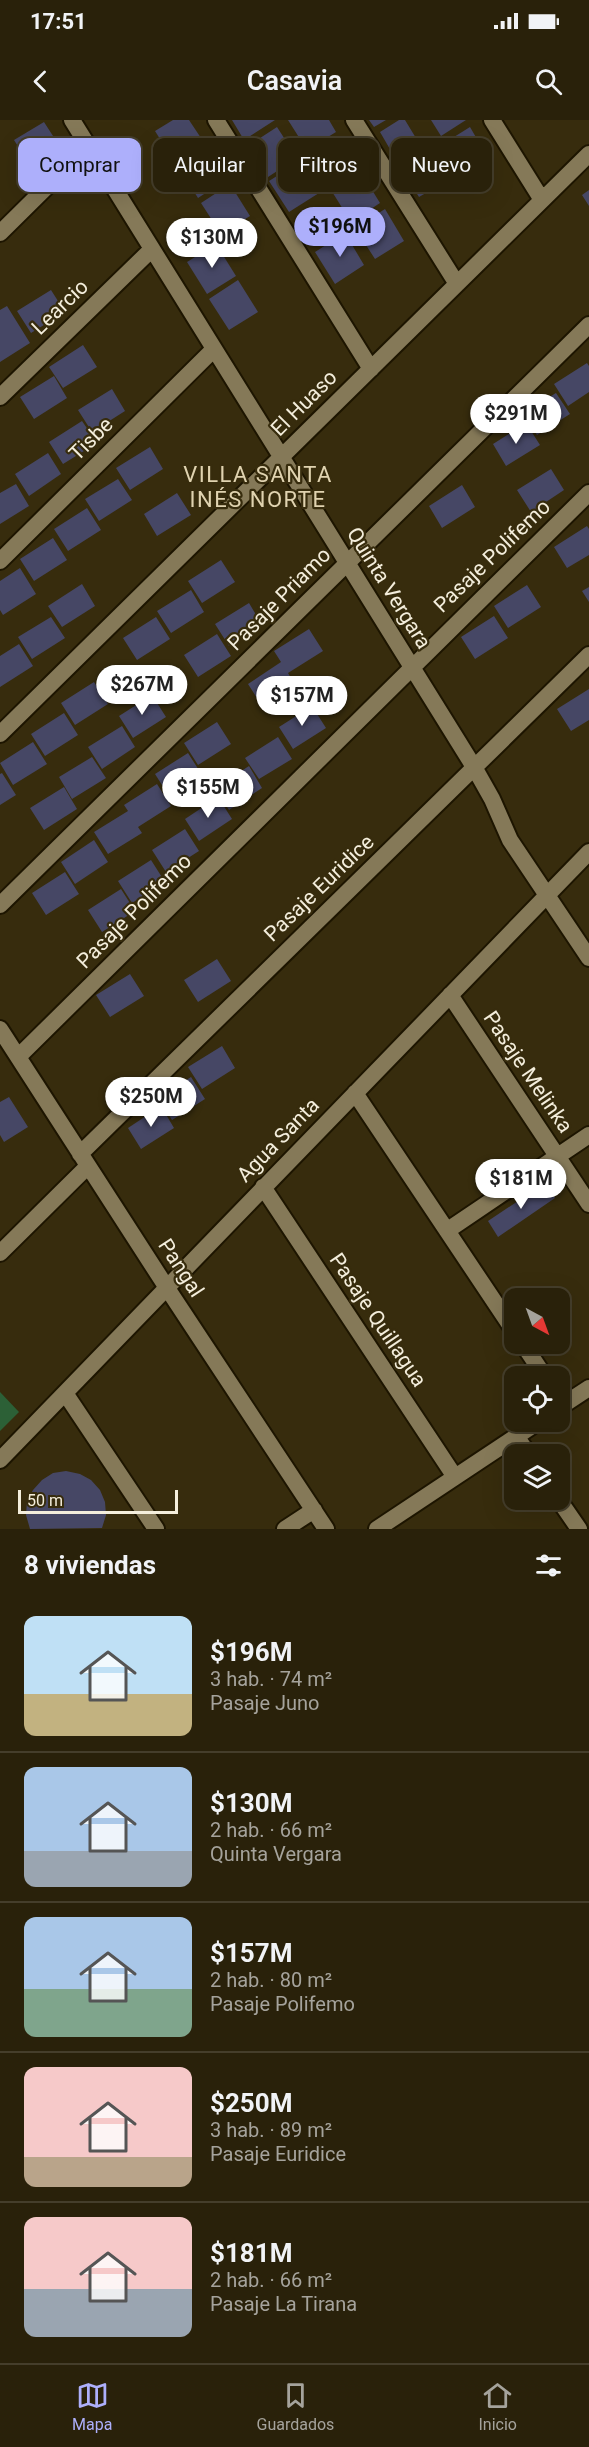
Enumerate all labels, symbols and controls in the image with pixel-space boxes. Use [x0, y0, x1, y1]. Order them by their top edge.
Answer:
text: 17:51 [30, 9, 87, 34]
icon: back [24, 65, 57, 98]
text: Casavia [247, 65, 342, 97]
icon: search [532, 65, 565, 98]
chip: Comprar [18, 138, 141, 192]
chip: Alquilar [153, 138, 266, 192]
chip: Filtros [278, 138, 379, 192]
chip: Nuevo [391, 138, 492, 192]
pin: $196M [298, 207, 382, 258]
text: $196M [308, 214, 372, 238]
pin: $130M [170, 218, 254, 269]
text: $130M [180, 225, 244, 249]
street label: Learcio [27, 274, 93, 340]
street label: El Huaso [266, 365, 342, 441]
pin: $291M [474, 394, 558, 445]
text: $291M [484, 401, 548, 425]
street label: Tisbe [64, 412, 118, 466]
district label: VILLA SANTA INÉS NORTE [183, 462, 333, 512]
street label: Pasaje Polifemo [429, 495, 555, 617]
street label: Quinta Vergara [342, 523, 436, 653]
street label: Pasaje Priamo [223, 543, 335, 655]
pin: $267M [100, 665, 184, 716]
text: $267M [110, 672, 174, 696]
pin: $157M [260, 676, 344, 727]
text: $157M [270, 683, 334, 707]
pin: $155M [166, 768, 250, 819]
text: $155M [176, 775, 240, 799]
street label: Pasaje Euridice [259, 830, 379, 946]
street label: Pasaje Polifemo [72, 849, 196, 973]
street label: Pasaje Melinka [478, 1007, 578, 1137]
pin: $250M [109, 1077, 193, 1128]
text: $250M [119, 1084, 183, 1108]
street label: Agua Santa [232, 1093, 324, 1187]
pin: $181M [479, 1159, 563, 1210]
text: $181M [489, 1166, 553, 1190]
street label: Pangal [153, 1234, 209, 1302]
street label: Pasaje Quillagua [325, 1249, 431, 1391]
north arrow [504, 1288, 570, 1354]
map controls [504, 1288, 570, 1510]
button: locate [504, 1366, 570, 1432]
button: layers [504, 1444, 570, 1510]
scale bar [18, 1487, 178, 1514]
text: 50 m [27, 1491, 63, 1510]
icon: filters [532, 1549, 565, 1582]
text: 8 viviendas [24, 1550, 156, 1580]
text: $196M [210, 1637, 292, 1667]
icon: home [72, 1640, 144, 1712]
text: 3 hab. · 74 m² [210, 1667, 332, 1691]
text: Pasaje Juno [210, 1691, 319, 1715]
text: $130M [210, 1788, 292, 1818]
icon: home [72, 1791, 144, 1863]
text: 2 hab. · 66 m² [210, 1818, 332, 1842]
text: Quinta Vergara [210, 1842, 342, 1866]
text: $157M [210, 1938, 292, 1968]
icon: home [72, 1941, 144, 2013]
text: 2 hab. · 80 m² [210, 1968, 332, 1992]
text: Pasaje Polifemo [210, 1992, 355, 2016]
text: $250M [210, 2088, 292, 2118]
icon: home [72, 2091, 144, 2163]
text: 3 hab. · 89 m² [210, 2118, 332, 2142]
text: Pasaje Euridice [210, 2142, 346, 2166]
text: $181M [210, 2238, 292, 2268]
icon: home [72, 2241, 144, 2313]
text: 2 hab. · 66 m² [210, 2268, 332, 2292]
text: Pasaje La Tirana [210, 2292, 357, 2316]
tab: Mapa [72, 2379, 112, 2434]
tab: Guardados [257, 2379, 334, 2434]
tab: Inicio [478, 2379, 517, 2434]

